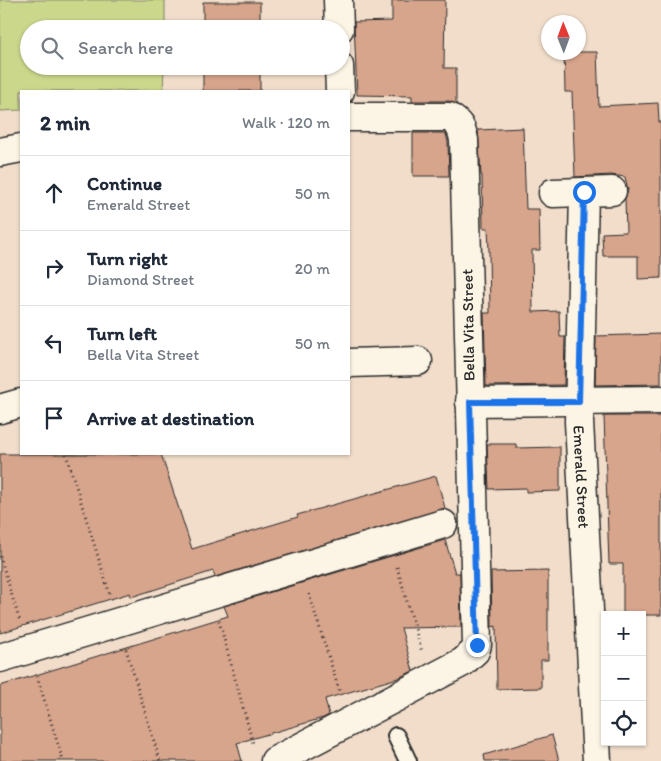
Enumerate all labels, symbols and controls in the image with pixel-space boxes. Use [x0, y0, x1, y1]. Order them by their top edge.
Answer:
north arrow [541, 15, 586, 60]
search box [20, 20, 350, 75]
icon: search [38, 34, 66, 62]
text: Search here [78, 36, 173, 59]
text: 2 min [40, 110, 90, 135]
text: Walk · 120 m [242, 113, 330, 132]
text: Continue [87, 172, 162, 195]
icon: ahead [40, 179, 68, 207]
route start [573, 181, 596, 204]
text: 50 m [295, 184, 330, 203]
text: Emerald Street [87, 195, 190, 214]
text: Turn right [87, 247, 168, 270]
icon: right [40, 254, 68, 282]
text: 20 m [295, 259, 330, 278]
street label: Bella Vita Street [458, 269, 478, 381]
text: Diamond Street [87, 270, 194, 289]
text: Turn left [87, 322, 157, 345]
icon: left [40, 329, 68, 357]
text: 50 m [295, 334, 330, 353]
text: Bella Vita Street [87, 345, 199, 364]
icon: arrive [40, 404, 68, 432]
text: Arrive at destination [87, 407, 254, 430]
street label: Emerald Street [570, 425, 594, 529]
map controls [601, 611, 646, 746]
button: + [601, 611, 646, 656]
route end [466, 634, 489, 657]
button: − [601, 656, 646, 701]
button: locate [601, 701, 646, 746]

